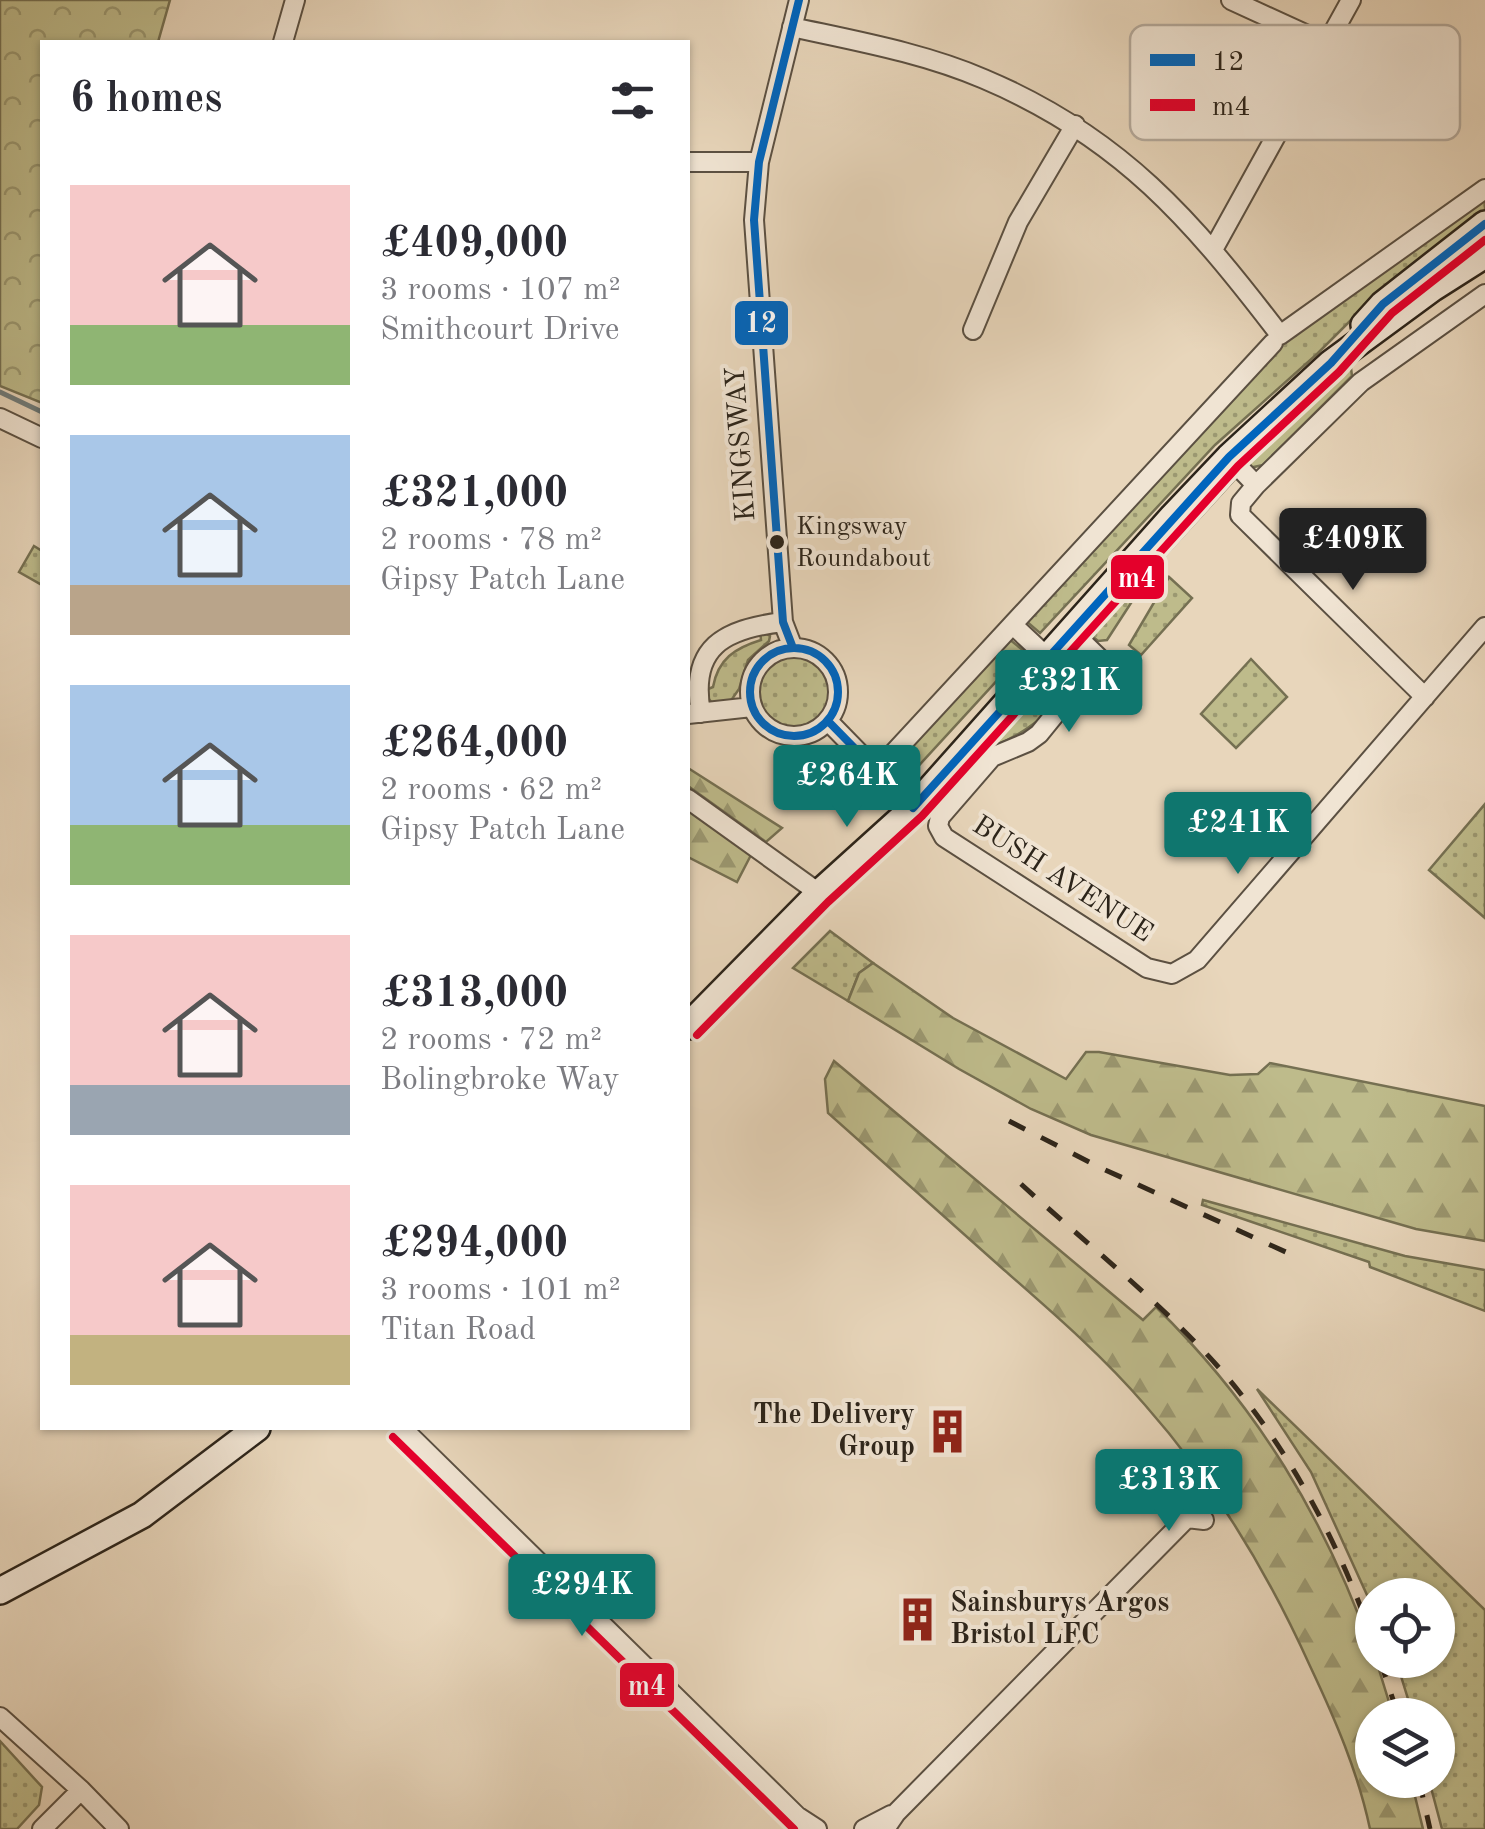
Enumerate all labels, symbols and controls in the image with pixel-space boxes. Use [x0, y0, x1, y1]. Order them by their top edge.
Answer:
legend [1130, 25, 1460, 140]
text: 12 [1212, 49, 1244, 77]
icon: filters [605, 73, 660, 128]
text: 6 homes [70, 79, 222, 121]
text: m4 [1212, 94, 1250, 122]
text: £409,000 [380, 224, 568, 266]
icon: home [150, 225, 270, 345]
text: 3 rooms · 107 m² [380, 275, 621, 307]
line badge: 12 [733, 299, 790, 347]
text: 12 [745, 311, 777, 339]
text: Smithcourt Drive [380, 315, 620, 347]
street label: KINGSWAY [723, 365, 761, 523]
text: £321,000 [380, 474, 568, 516]
icon: home [150, 475, 270, 595]
pin: £409K [1283, 508, 1423, 593]
place label: Kingsway Roundabout [796, 514, 931, 572]
text: £409K [1301, 524, 1405, 556]
text: 2 rooms · 78 m² [380, 525, 602, 557]
marker: Kingsway Roundabout [767, 532, 787, 552]
line badge: m4 [1109, 553, 1166, 601]
text: Gipsy Patch Lane [380, 565, 625, 597]
text: m4 [1118, 566, 1156, 594]
pin: £321K [999, 650, 1139, 735]
text: £321K [1017, 666, 1121, 698]
text: £264,000 [380, 724, 568, 766]
icon: home [150, 725, 270, 845]
pin: £264K [777, 745, 917, 830]
text: £264K [795, 761, 899, 793]
text: 2 rooms · 62 m² [380, 775, 602, 807]
pin: £241K [1168, 792, 1308, 877]
text: £241K [1186, 808, 1290, 840]
street label: BUSH AVENUE [967, 812, 1157, 948]
text: Gipsy Patch Lane [380, 815, 625, 847]
text: £313,000 [380, 974, 568, 1016]
icon: home [150, 975, 270, 1095]
text: 2 rooms · 72 m² [380, 1025, 602, 1057]
text: Bolingbroke Way [380, 1065, 619, 1097]
text: £294,000 [380, 1224, 568, 1266]
icon: home [150, 1225, 270, 1345]
text: 3 rooms · 101 m² [380, 1275, 621, 1307]
text: Titan Road [380, 1315, 536, 1347]
place label: The Delivery Group [753, 1402, 915, 1462]
building icon: The Delivery Group [924, 1408, 972, 1456]
pin: £313K [1099, 1449, 1239, 1534]
text: £313K [1117, 1465, 1221, 1497]
pin: £294K [512, 1554, 652, 1639]
text: £294K [530, 1570, 634, 1602]
map controls [1355, 1578, 1455, 1798]
button: locate [1355, 1578, 1455, 1678]
place label: Sainsburys Argos Bristol LFC [950, 1590, 1169, 1650]
building icon: Sainsburys Argos Bristol LFC [893, 1596, 941, 1644]
line badge: m4 [618, 1661, 676, 1709]
text: m4 [628, 1674, 666, 1702]
button: layers [1355, 1698, 1455, 1798]

